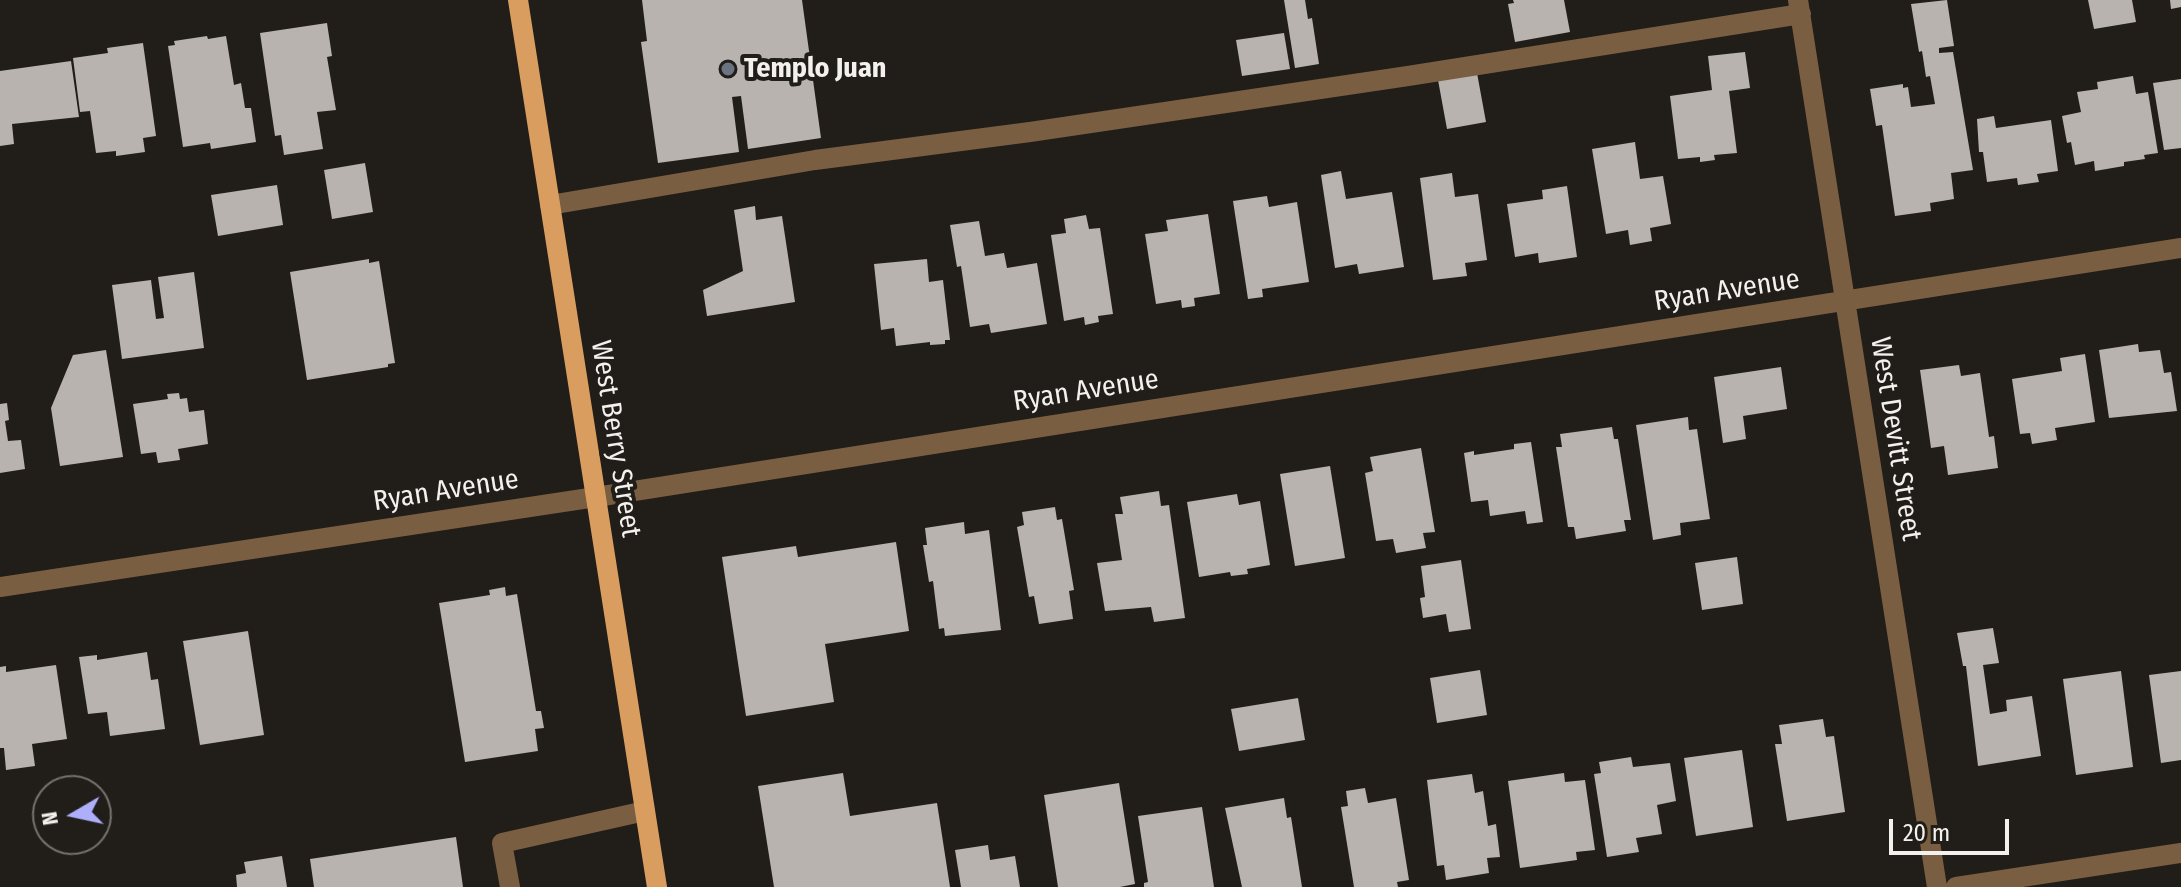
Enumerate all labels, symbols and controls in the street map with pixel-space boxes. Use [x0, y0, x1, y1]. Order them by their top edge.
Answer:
place label: Templo Juan [744, 52, 886, 86]
marker: Templo Juan [719, 60, 737, 78]
street label: Ryan Avenue [1652, 263, 1802, 319]
street label: West Devitt Street [1862, 335, 1928, 543]
street label: West Berry Street [583, 338, 647, 540]
street label: Ryan Avenue [1011, 363, 1161, 419]
street label: Ryan Avenue [371, 463, 521, 519]
north arrow [32, 775, 112, 855]
scale bar [1893, 803, 2013, 853]
text: N [35, 810, 64, 827]
text: 20 m [1903, 819, 1950, 847]

